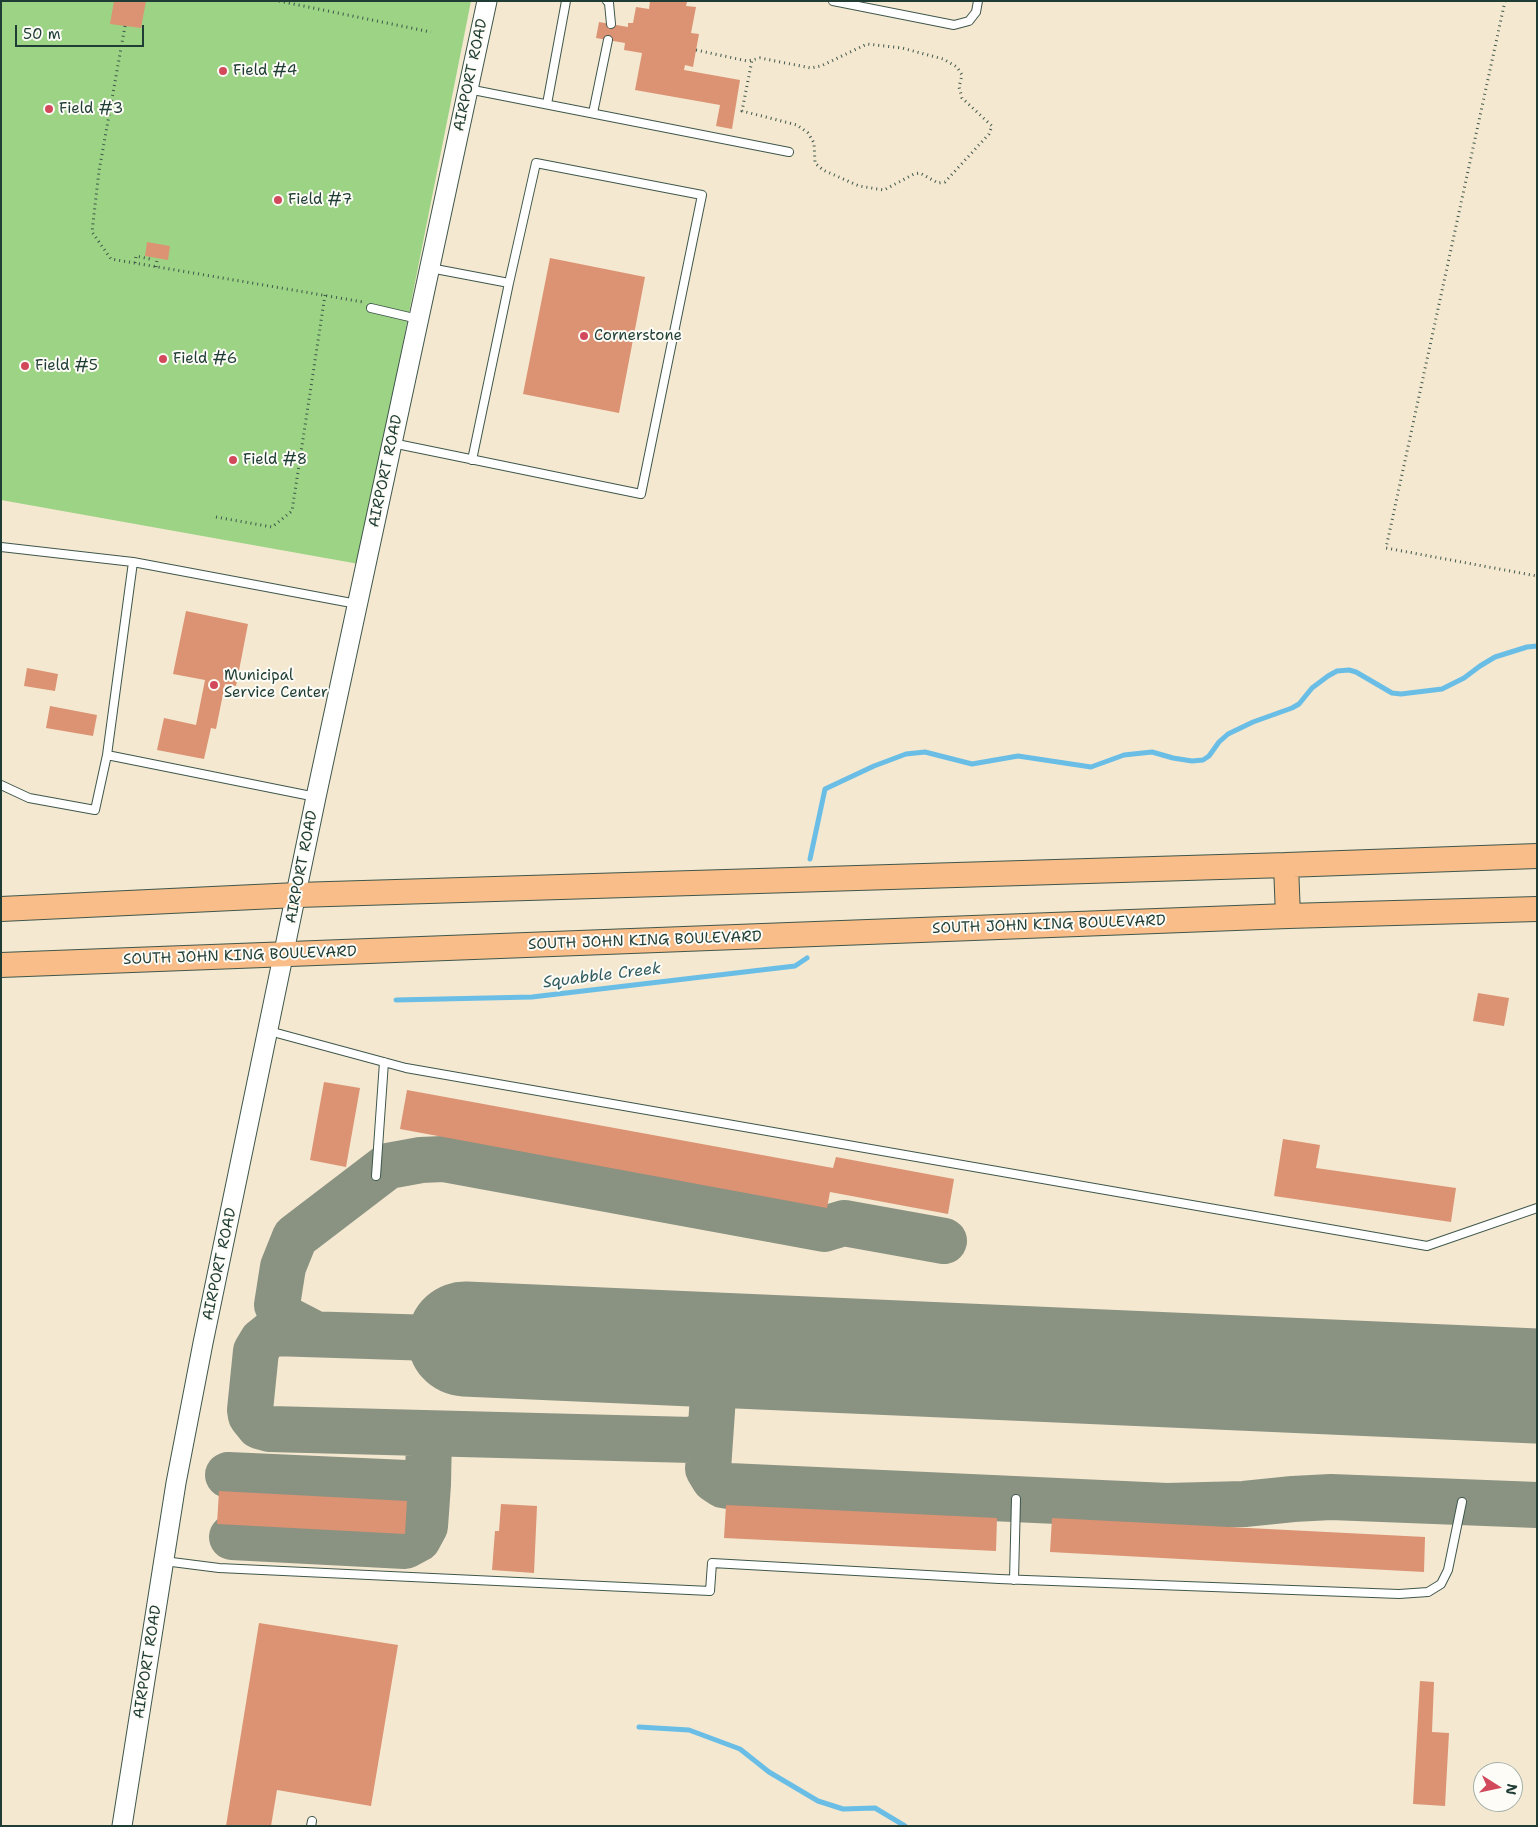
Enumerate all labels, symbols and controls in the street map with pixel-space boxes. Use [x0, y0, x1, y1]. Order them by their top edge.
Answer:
scale bar [18, 15, 146, 47]
street label: AIRPORT ROAD [450, 17, 492, 133]
text: 50 m [23, 24, 61, 44]
place label: Field #4 [233, 62, 297, 80]
marker: Field #4 [217, 65, 229, 77]
place label: Field #3 [59, 100, 123, 118]
marker: Field #3 [43, 103, 55, 115]
place label: Field #7 [288, 191, 352, 209]
marker: Field #7 [272, 194, 284, 206]
place label: Cornerstone [594, 327, 682, 345]
marker: Cornerstone [578, 330, 590, 342]
place label: Field #6 [173, 350, 237, 368]
marker: Field #6 [157, 353, 169, 365]
place label: Field #5 [35, 357, 98, 375]
marker: Field #5 [19, 360, 31, 372]
street label: AIRPORT ROAD [365, 413, 407, 529]
place label: Field #8 [243, 451, 307, 469]
marker: Field #8 [227, 454, 239, 466]
place label: Municipal Service Center [224, 667, 328, 702]
marker: Municipal Service Center [208, 679, 220, 691]
street label: AIRPORT ROAD [282, 809, 322, 925]
street label: SOUTH JOHN KING BOULEVARD [932, 912, 1166, 938]
street label: SOUTH JOHN KING BOULEVARD [528, 928, 762, 954]
street label: SOUTH JOHN KING BOULEVARD [123, 943, 357, 969]
water label: Squabble Creek [542, 959, 662, 993]
street label: AIRPORT ROAD [199, 1206, 241, 1322]
street label: AIRPORT ROAD [130, 1604, 166, 1720]
north arrow [1473, 1762, 1523, 1812]
text: N [1502, 1782, 1522, 1796]

